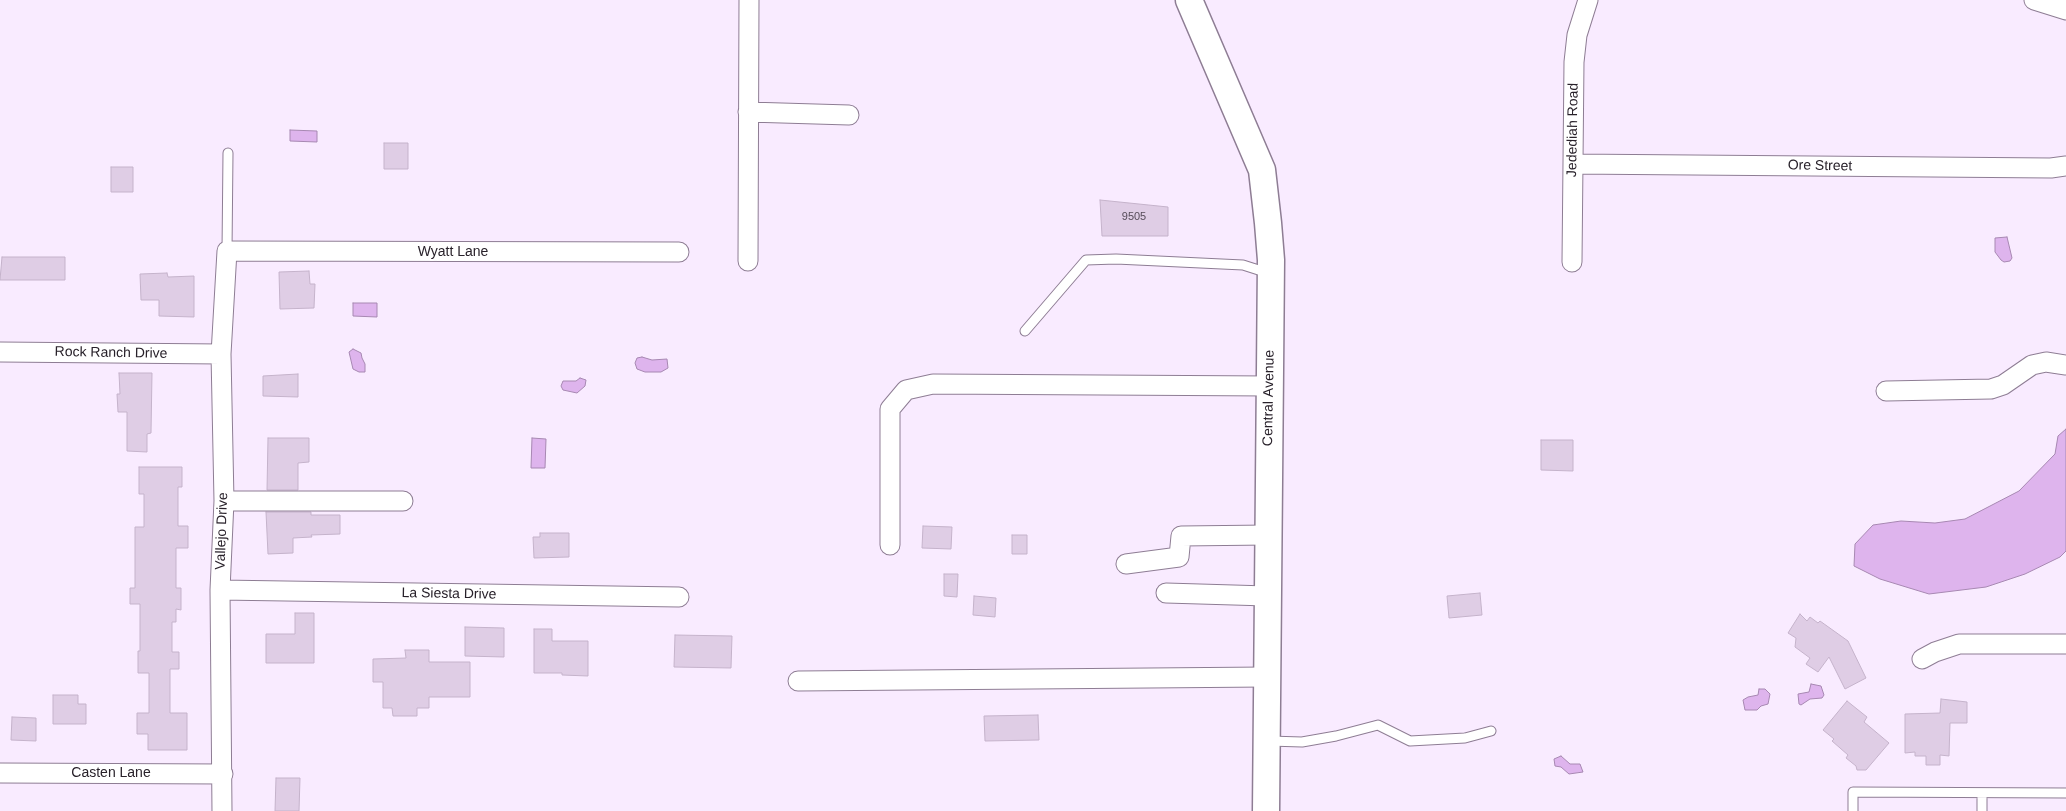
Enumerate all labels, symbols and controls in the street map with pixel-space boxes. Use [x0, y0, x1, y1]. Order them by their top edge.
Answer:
street label: Jedediah Road [1564, 83, 1582, 177]
street label: Ore Street [1788, 157, 1852, 175]
house number: 9505 [1122, 210, 1146, 224]
street label: Wyatt Lane [418, 244, 488, 260]
street label: Rock Ranch Drive [54, 344, 168, 362]
street label: Central Avenue [1260, 350, 1278, 446]
street label: Vallejo Drive [212, 492, 232, 570]
street label: La Siesta Drive [401, 585, 497, 603]
street label: Casten Lane [71, 765, 151, 781]

